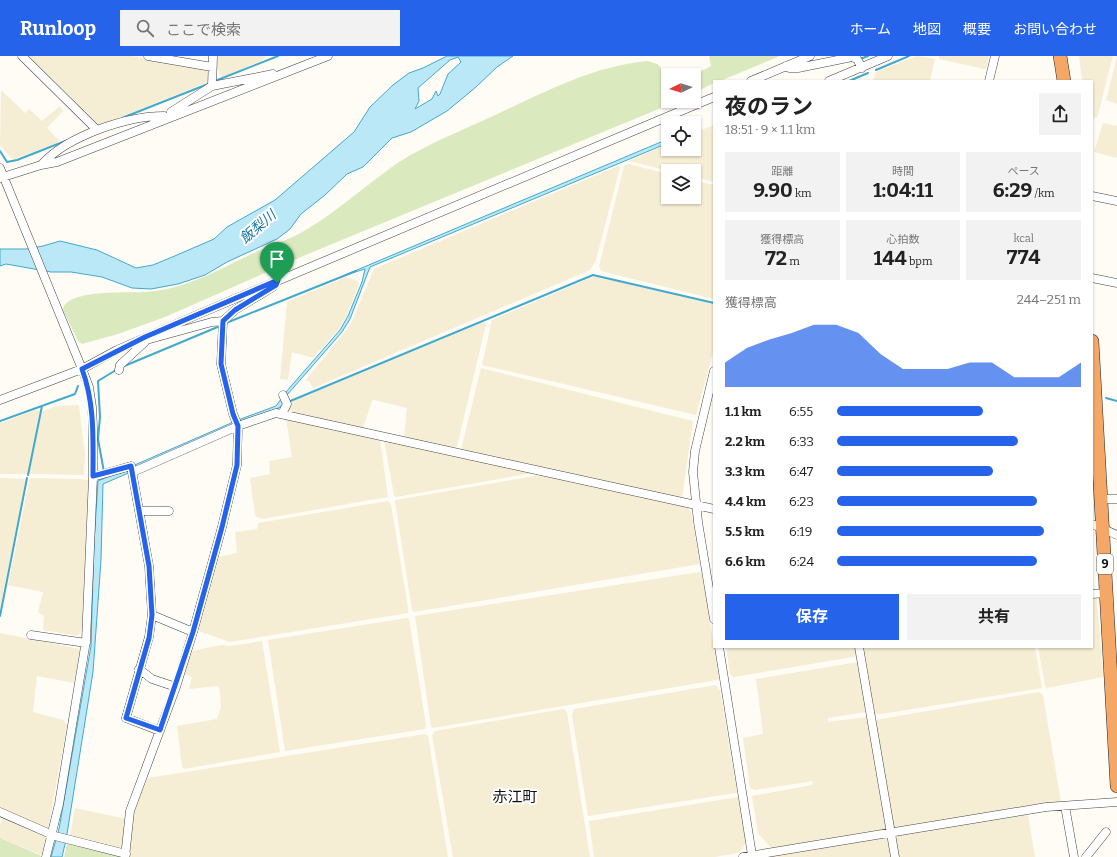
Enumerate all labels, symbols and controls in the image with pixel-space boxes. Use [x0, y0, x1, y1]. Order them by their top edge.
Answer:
search box [120, 10, 400, 46]
text: Runloop [20, 17, 96, 40]
icon: search [134, 17, 156, 39]
text: ここで検索 [166, 21, 241, 39]
text: ホーム [849, 21, 891, 38]
text: 地図 [913, 21, 941, 38]
text: 概要 [963, 21, 991, 38]
text: お問い合わせ [1013, 21, 1097, 38]
north arrow [661, 68, 701, 108]
map controls [661, 68, 701, 204]
text: 夜のラン [725, 93, 813, 120]
button: share [1039, 93, 1081, 135]
button: locate [661, 116, 701, 156]
text: 18:51 · 9 × 1.1 km [725, 122, 815, 137]
button: layers [661, 164, 701, 204]
text: 距離 [771, 165, 793, 178]
text: 時間 [892, 165, 914, 178]
text: ペース [1007, 165, 1040, 178]
text: 9.90 [753, 178, 793, 202]
text: 1:04:11 [873, 178, 933, 202]
text: 6:29 [993, 178, 1032, 202]
text: km [793, 187, 811, 200]
text: /km [1032, 187, 1055, 200]
water label: 飯梨川 [237, 205, 281, 247]
text: kcal [1013, 232, 1034, 245]
text: 獲得標高 [760, 233, 804, 246]
text: 心拍数 [886, 233, 919, 246]
pin [260, 242, 294, 283]
text: 774 [1007, 245, 1040, 269]
text: 72 [765, 246, 787, 270]
text: 144 [874, 246, 907, 270]
icon: arrive [266, 248, 288, 270]
text: m [787, 255, 800, 268]
text: bpm [907, 255, 932, 268]
text: 244–251 m [1017, 292, 1081, 307]
text: 獲得標高 [725, 295, 777, 310]
text: 1.1 km [725, 404, 761, 419]
text: 6:55 [789, 404, 813, 419]
text: 2.2 km [725, 434, 765, 449]
text: 6:33 [789, 434, 814, 449]
text: 3.3 km [725, 464, 765, 479]
text: 6:47 [789, 464, 813, 479]
text: 4.4 km [725, 494, 766, 509]
text: 6:23 [789, 494, 814, 509]
text: 5.5 km [725, 524, 764, 539]
text: 6:19 [789, 524, 812, 539]
text: 6.6 km [725, 554, 765, 569]
text: 6:24 [789, 554, 814, 569]
road number: 9 [1097, 554, 1113, 574]
button: 保存 [725, 594, 899, 640]
button: 共有 [907, 594, 1081, 640]
district label: 赤江町 [492, 788, 538, 806]

